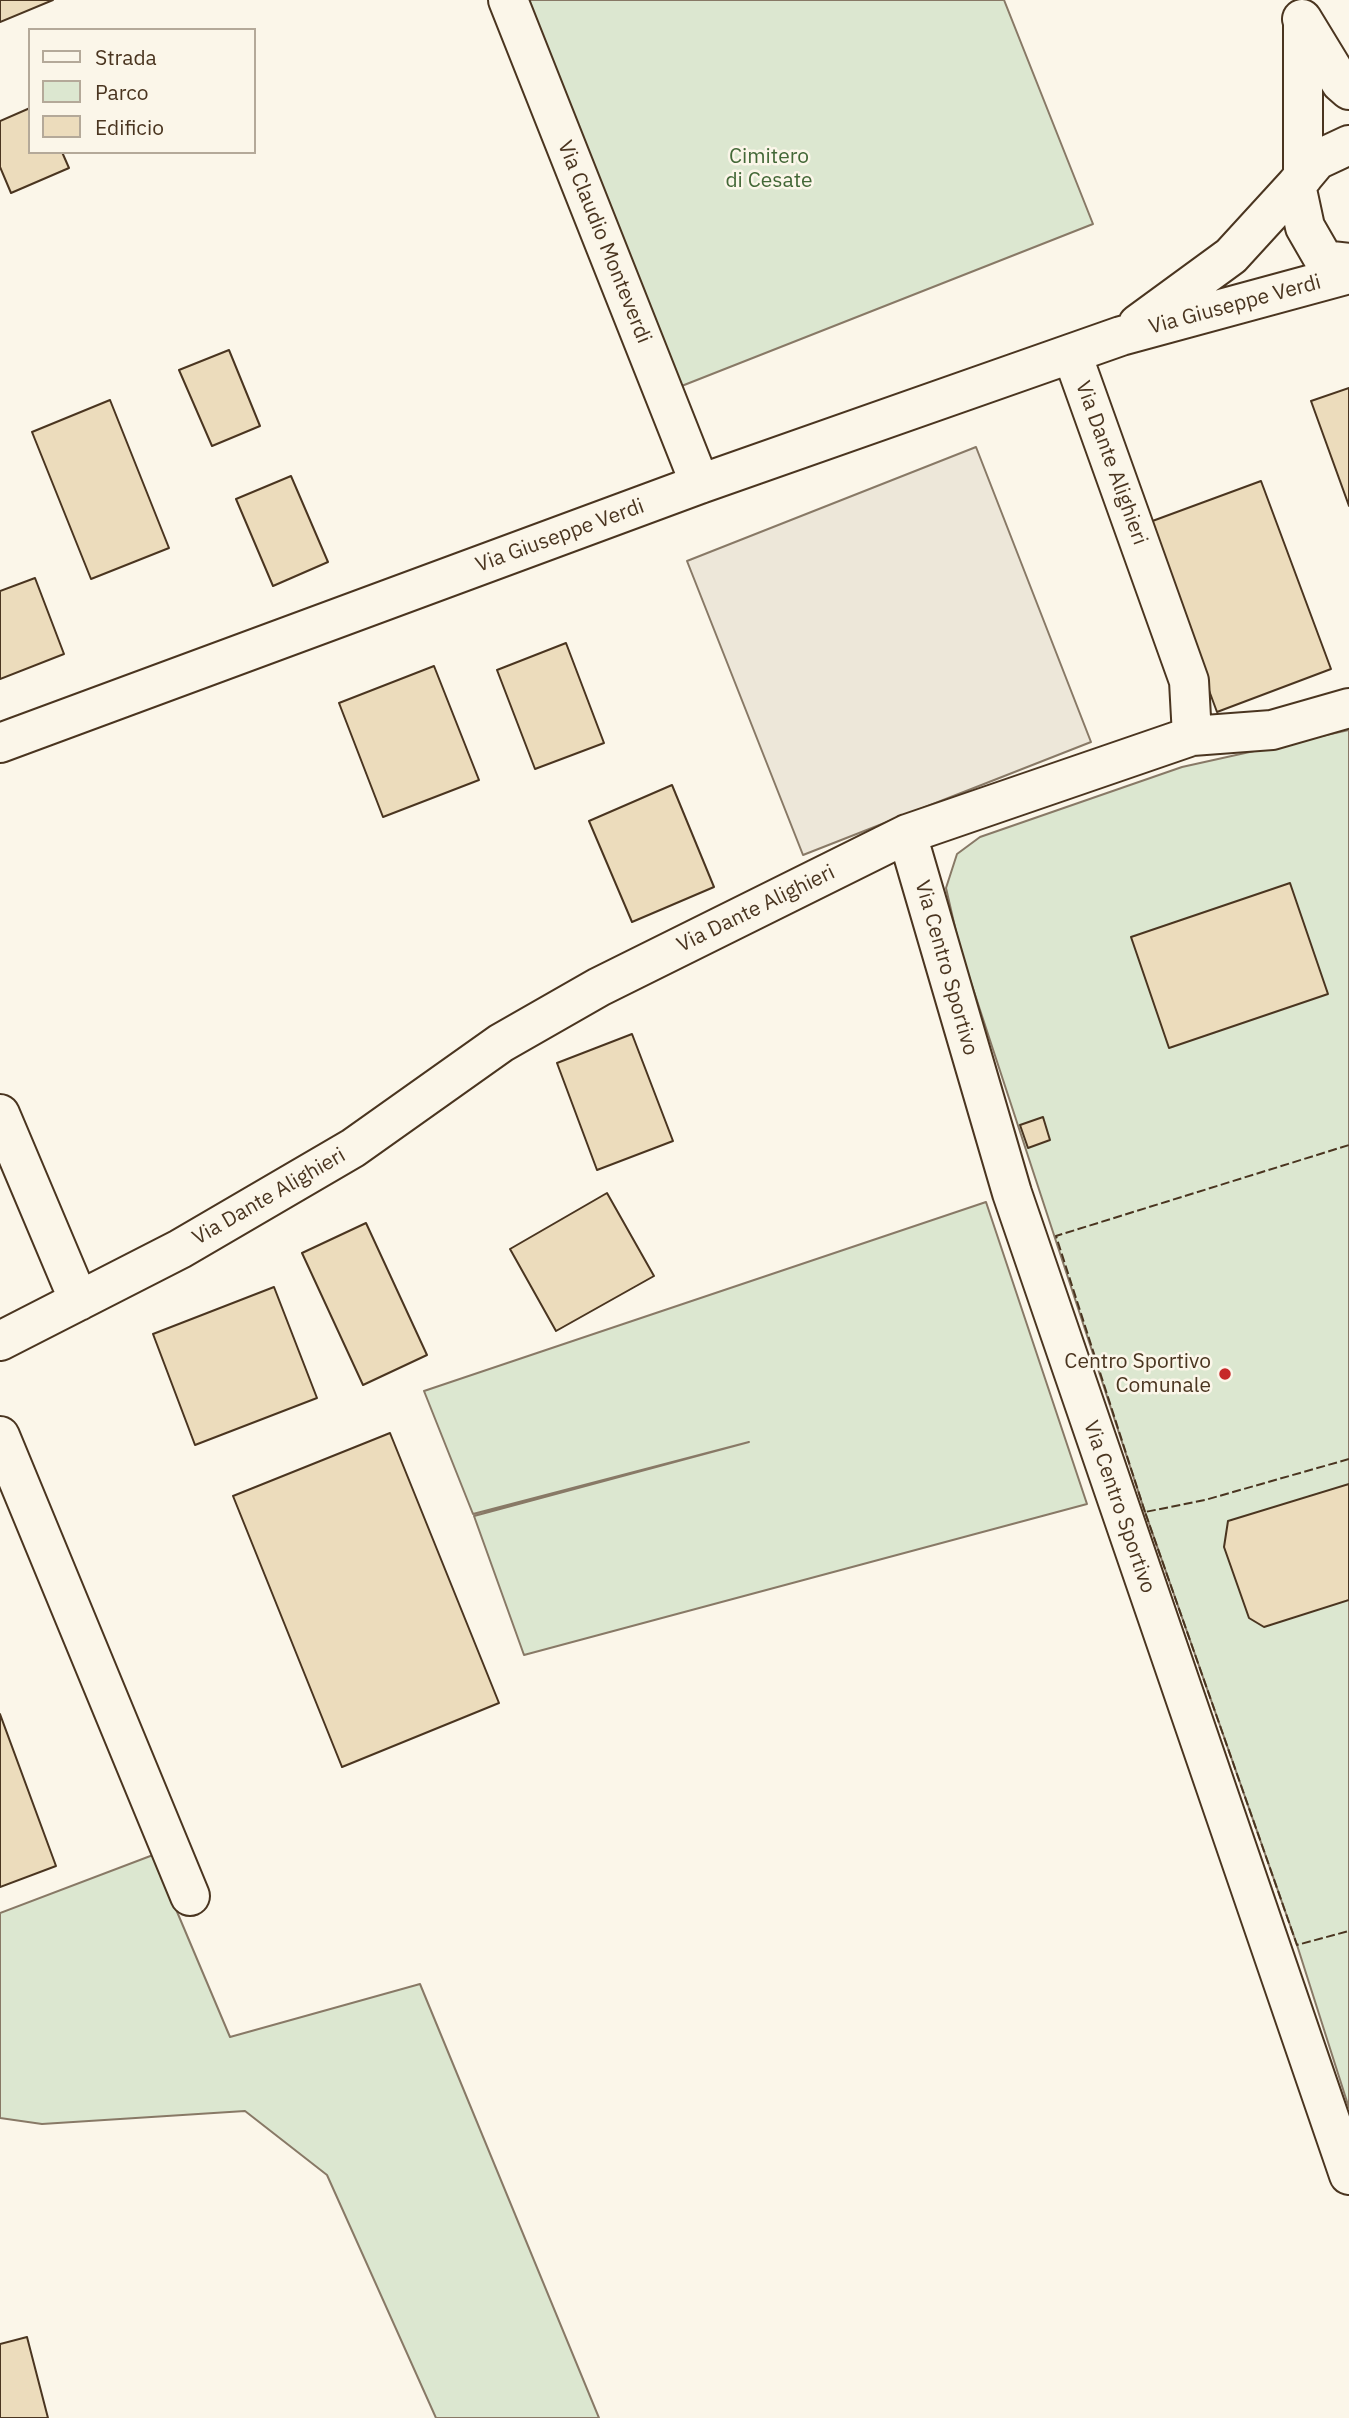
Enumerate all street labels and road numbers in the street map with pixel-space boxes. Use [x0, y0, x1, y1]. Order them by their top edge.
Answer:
street label: Via Claudio Monteverdi [552, 137, 656, 347]
street label: Via Giuseppe Verdi [1146, 270, 1324, 340]
street label: Via Dante Alighieri [1070, 378, 1152, 548]
street label: Via Giuseppe Verdi [472, 494, 648, 578]
street label: Via Dante Alighieri [673, 860, 839, 958]
street label: Via Centro Sportivo [909, 878, 983, 1058]
street label: Via Dante Alighieri [188, 1143, 350, 1251]
street label: Via Centro Sportivo [1078, 1417, 1160, 1597]

